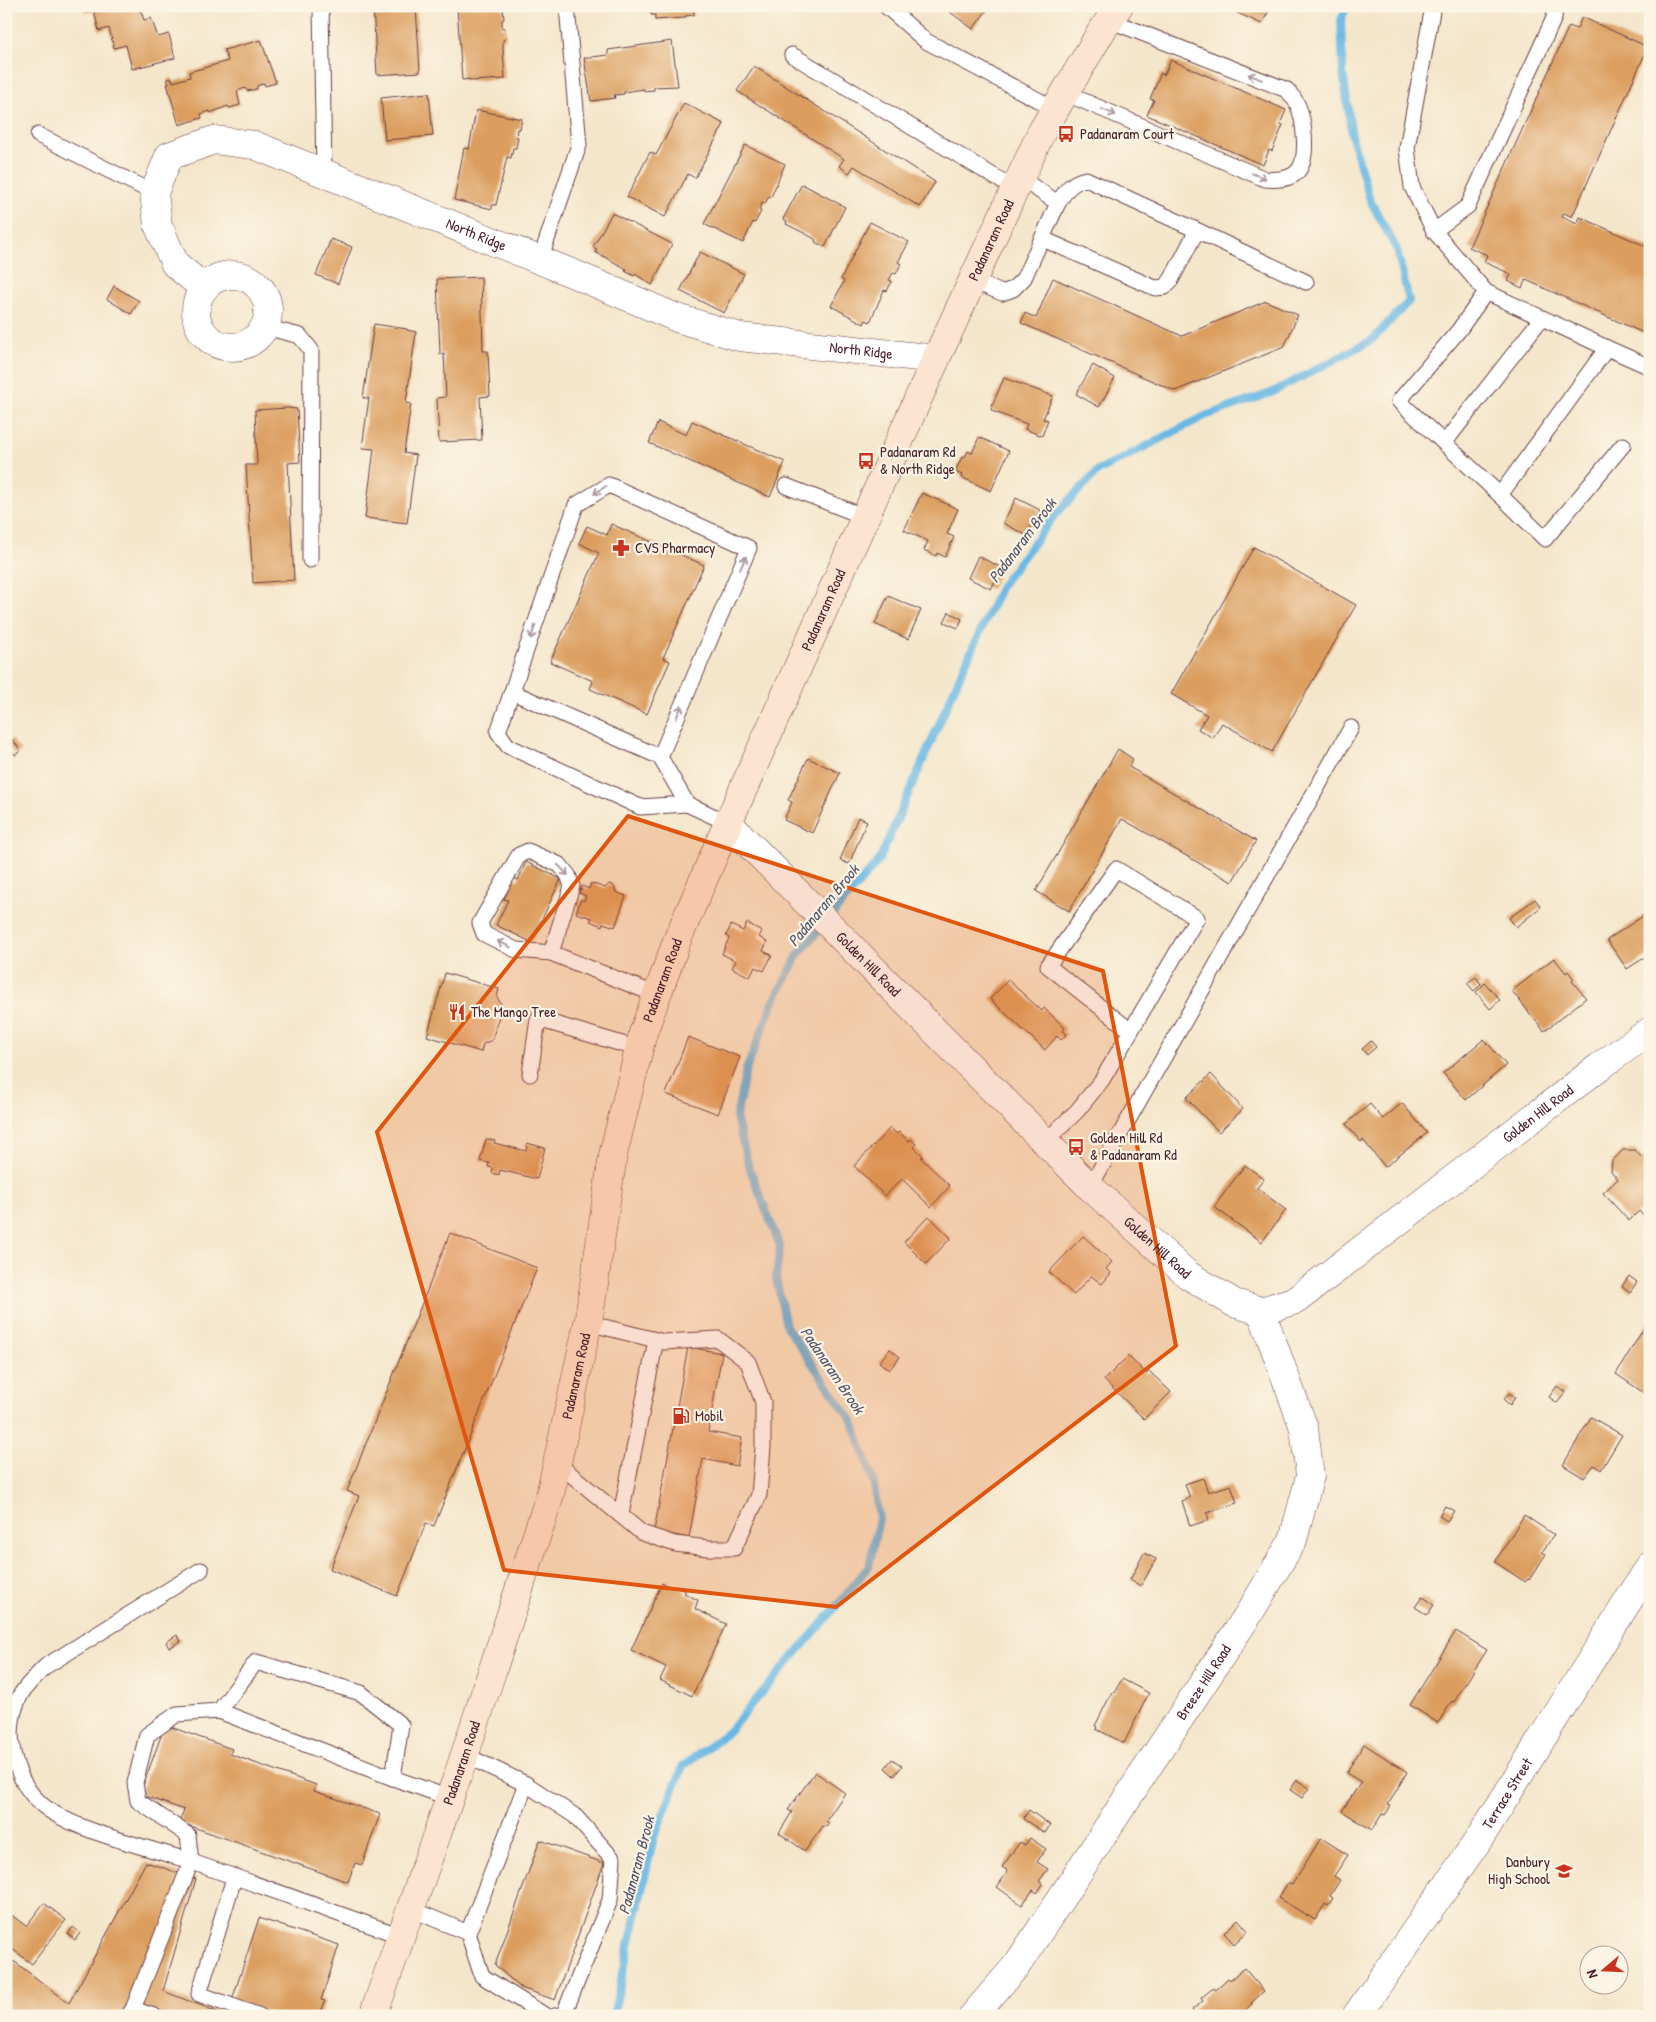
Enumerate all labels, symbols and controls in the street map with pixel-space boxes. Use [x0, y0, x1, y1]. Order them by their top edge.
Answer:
one-way arrow [1248, 72, 1263, 81]
one-way arrow [1102, 109, 1117, 118]
place label: Padanaram Court [1080, 123, 1175, 144]
bus stop icon: Padanaram Court [1056, 124, 1076, 144]
one-way arrow [1251, 172, 1266, 181]
street label: Padanaram Road [963, 196, 1019, 284]
street label: North Ridge [443, 213, 510, 256]
street label: North Ridge [828, 336, 894, 364]
place label: Padanaram Rd & North Ridge [880, 441, 956, 479]
bus stop icon: Padanaram Rd & North Ridge [856, 451, 876, 471]
one-way arrow [594, 486, 608, 496]
water label: Padanaram Brook [983, 492, 1062, 587]
place label: CVS Pharmacy [635, 537, 715, 558]
pharmacy icon: CVS Pharmacy [611, 538, 631, 558]
one-way arrow [738, 556, 748, 571]
street label: Padanaram Road [796, 565, 851, 654]
one-way arrow [528, 623, 537, 639]
one-way arrow [675, 705, 685, 720]
water label: Padanaram Brook [782, 858, 865, 951]
one-way arrow [557, 864, 569, 876]
street label: Golden Hill Road [832, 926, 906, 1001]
street label: Padanaram Road [637, 935, 687, 1025]
one-way arrow [497, 939, 512, 948]
place label: The Mango Tree [471, 1001, 556, 1022]
restaurant icon: The Mango Tree [447, 1002, 467, 1022]
street label: Golden Hill Road [1498, 1079, 1578, 1148]
place label: Golden Hill Rd & Padanaram Rd [1090, 1127, 1177, 1165]
bus stop icon: Golden Hill Rd & Padanaram Rd [1066, 1137, 1086, 1157]
street label: Golden Hill Road [1119, 1211, 1196, 1283]
water label: Padanaram Brook [796, 1322, 871, 1419]
street label: Padanaram Road [556, 1331, 595, 1421]
place label: Mobil [695, 1405, 724, 1426]
fuel station icon: Mobil [671, 1406, 691, 1426]
street label: Breeze Hill Road [1171, 1640, 1236, 1724]
street label: Padanaram Road [437, 1718, 485, 1808]
street label: Terrace Street [1477, 1753, 1538, 1833]
water label: Padanaram Brook [612, 1812, 660, 1917]
place label: Danbury High School [1488, 1851, 1550, 1889]
school or university icon: Danbury High School [1554, 1861, 1574, 1881]
north arrow [1578, 1944, 1628, 1994]
text: N [1581, 1967, 1601, 1981]

